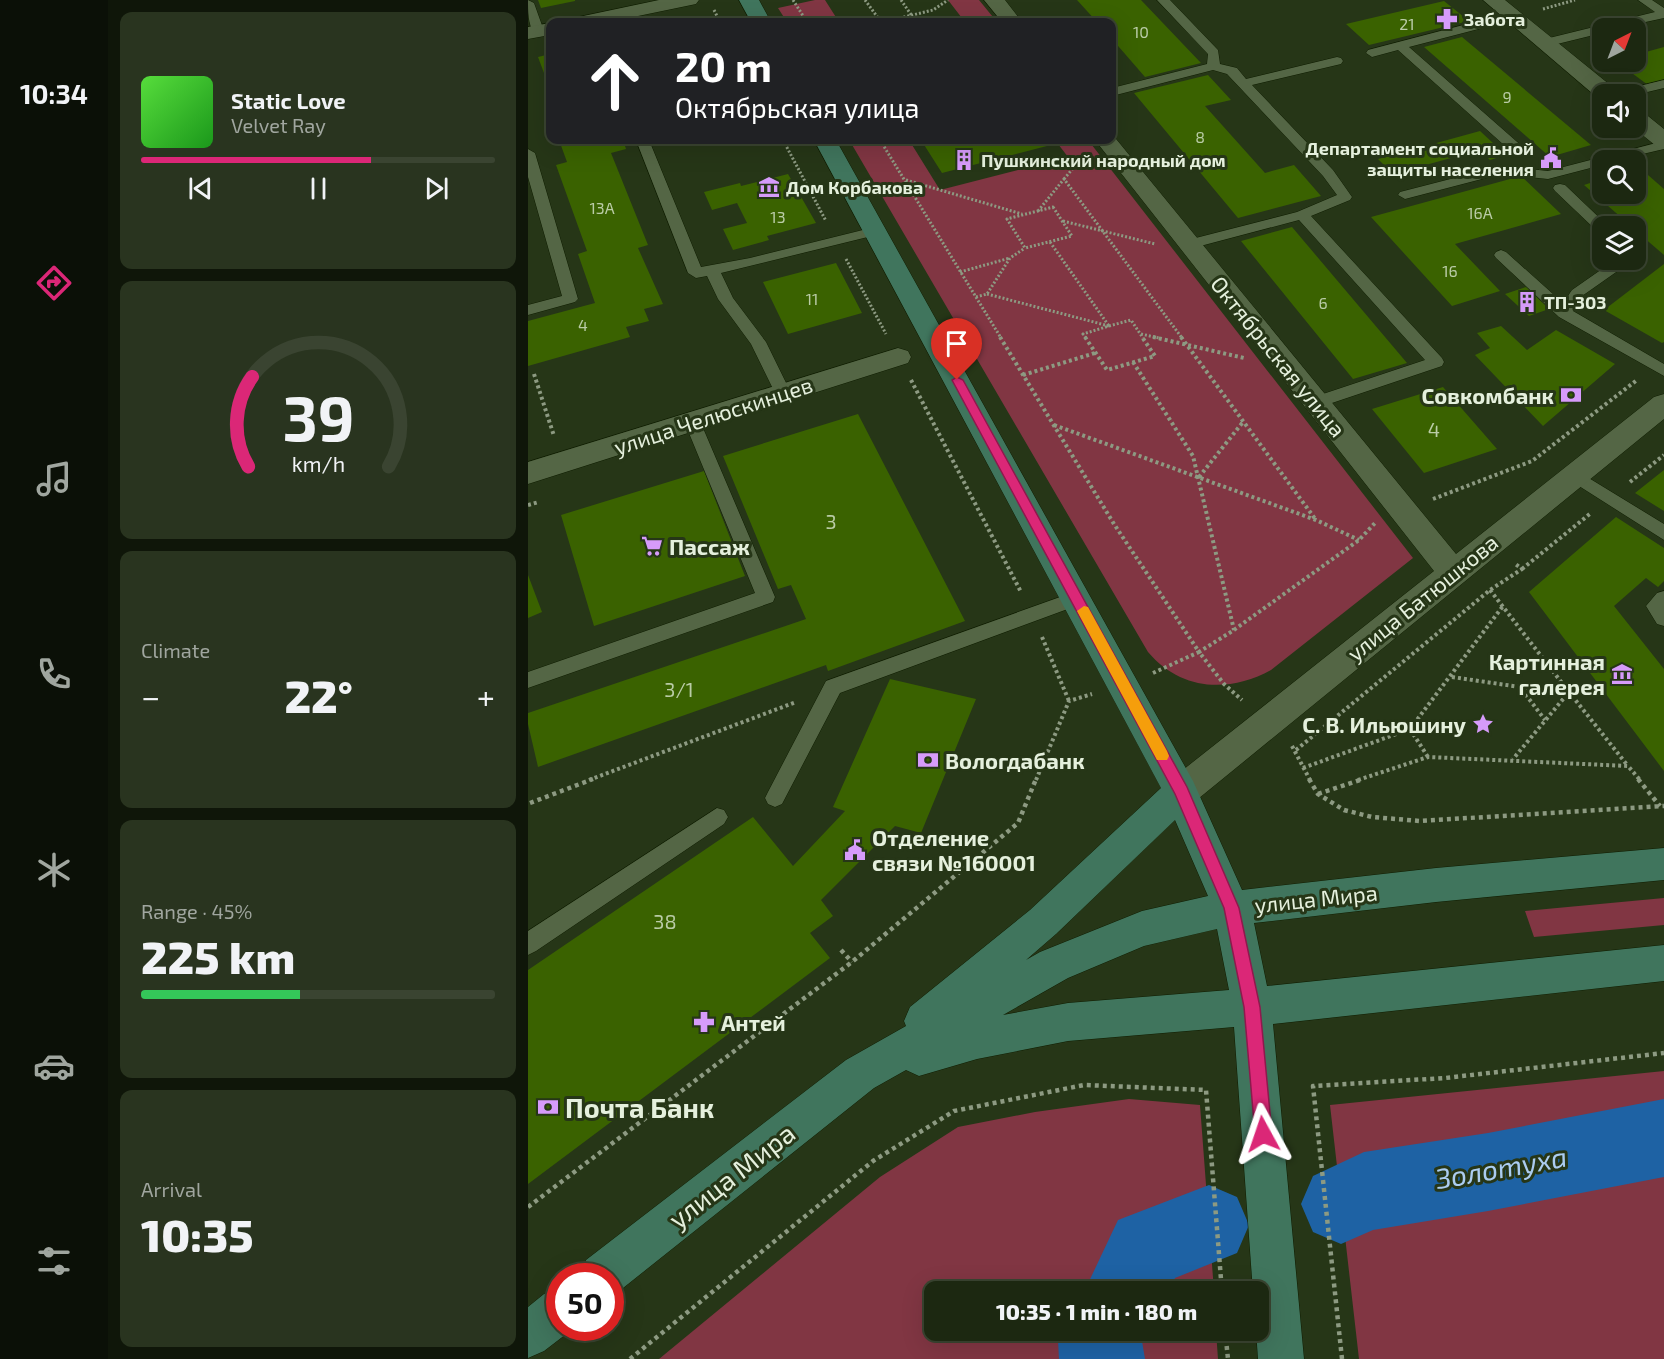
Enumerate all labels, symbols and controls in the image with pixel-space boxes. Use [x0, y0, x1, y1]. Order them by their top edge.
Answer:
pharmacy icon: Забота [1435, 7, 1459, 31]
place label: Забота [1464, 8, 1525, 30]
house number: 21 [1399, 14, 1415, 33]
north arrow [1592, 18, 1646, 72]
map controls [1592, 18, 1646, 270]
house number: 10 [1133, 22, 1149, 41]
text: 20 m [675, 40, 772, 90]
icon: ahead [576, 42, 654, 120]
text: 10:34 [20, 77, 88, 109]
button: sound [1592, 84, 1646, 138]
text: Static Love [231, 87, 346, 113]
house number: 9 [1502, 87, 1512, 106]
text: Октябрьская улица [675, 91, 919, 123]
text: Velvet Ray [231, 113, 326, 137]
house number: 8 [1195, 127, 1205, 146]
place label: Департамент социальной защиты населения [1306, 137, 1534, 180]
public building icon: Департамент социальной защиты населения [1539, 146, 1563, 170]
building icon: Пушкинский народный дом [952, 148, 976, 172]
place label: Пушкинский народный дом [981, 149, 1226, 171]
button: search [1592, 150, 1646, 204]
icon: previous [184, 172, 217, 205]
icon: pause [302, 172, 335, 205]
icon: next [420, 172, 453, 205]
museum icon: Дом Корбакова [757, 175, 781, 199]
place label: Дом Корбакова [786, 176, 923, 198]
house number: 13А [589, 198, 615, 217]
house number: 16А [1467, 203, 1493, 222]
house number: 13 [770, 207, 786, 226]
button: layers [1592, 216, 1646, 270]
house number: 16 [1442, 261, 1458, 280]
icon: directions [33, 262, 75, 304]
street label: Октябрьская улица [1205, 270, 1352, 442]
house number: 11 [806, 289, 818, 308]
building icon: ТП-303 [1515, 290, 1539, 314]
place label: ТП-303 [1544, 291, 1607, 313]
house number: 6 [1318, 293, 1328, 312]
house number: 4 [578, 315, 588, 334]
pin [931, 318, 982, 380]
icon: arrive [940, 327, 973, 360]
street label: улица Челюскинцев [610, 371, 816, 460]
text: 39 [282, 379, 354, 454]
place label: Совкомбанк [1421, 382, 1554, 408]
bank icon: Совкомбанк [1559, 383, 1583, 407]
house number: 4 [1428, 417, 1440, 441]
text: km/h [291, 452, 345, 477]
icon: music [33, 458, 75, 500]
house number: 3 [825, 509, 837, 533]
street label: улица Батюшкова [1341, 528, 1503, 666]
place label: Пассаж [669, 533, 750, 559]
supermarket icon: Пассаж [640, 534, 664, 558]
text: Climate [141, 638, 210, 662]
place label: Картинная галерея [1489, 648, 1605, 699]
icon: phone [33, 653, 75, 695]
museum icon: Картинная галерея [1610, 662, 1634, 686]
text: 22° [284, 668, 353, 722]
text: − [141, 676, 160, 716]
text: + [477, 676, 495, 716]
house number: 3/1 [664, 677, 694, 701]
place label: С. В. Ильюшину [1302, 711, 1467, 737]
place icon: С. В. Ильюшину [1471, 712, 1495, 736]
place label: Вологдабанк [945, 747, 1085, 773]
bank icon: Вологдабанк [916, 748, 940, 772]
place label: Отделение связи №160001 [872, 824, 1036, 875]
public building icon: Отделение связи №160001 [843, 838, 867, 862]
icon: climate [33, 849, 75, 891]
street label: улица Мира [1253, 879, 1379, 918]
text: Range · 45% [141, 899, 252, 923]
house number: 38 [653, 909, 677, 933]
text: 225 km [141, 929, 295, 983]
place label: Антей [721, 1009, 786, 1035]
pharmacy icon: Антей [692, 1010, 716, 1034]
icon: car [33, 1045, 75, 1087]
place label: Почта Банк [565, 1091, 714, 1123]
bank icon: Почта Банк [536, 1095, 560, 1119]
position arrow [1231, 1102, 1295, 1166]
street label: улица Мира [661, 1116, 801, 1235]
water label: Золотуха [1432, 1139, 1569, 1195]
text: Arrival [141, 1177, 202, 1201]
text: 10:35 [141, 1207, 253, 1261]
icon: filters [33, 1240, 75, 1282]
speed limit sign: 50 [546, 1263, 624, 1341]
text: 10:35 · 1 min · 180 m [996, 1298, 1197, 1324]

